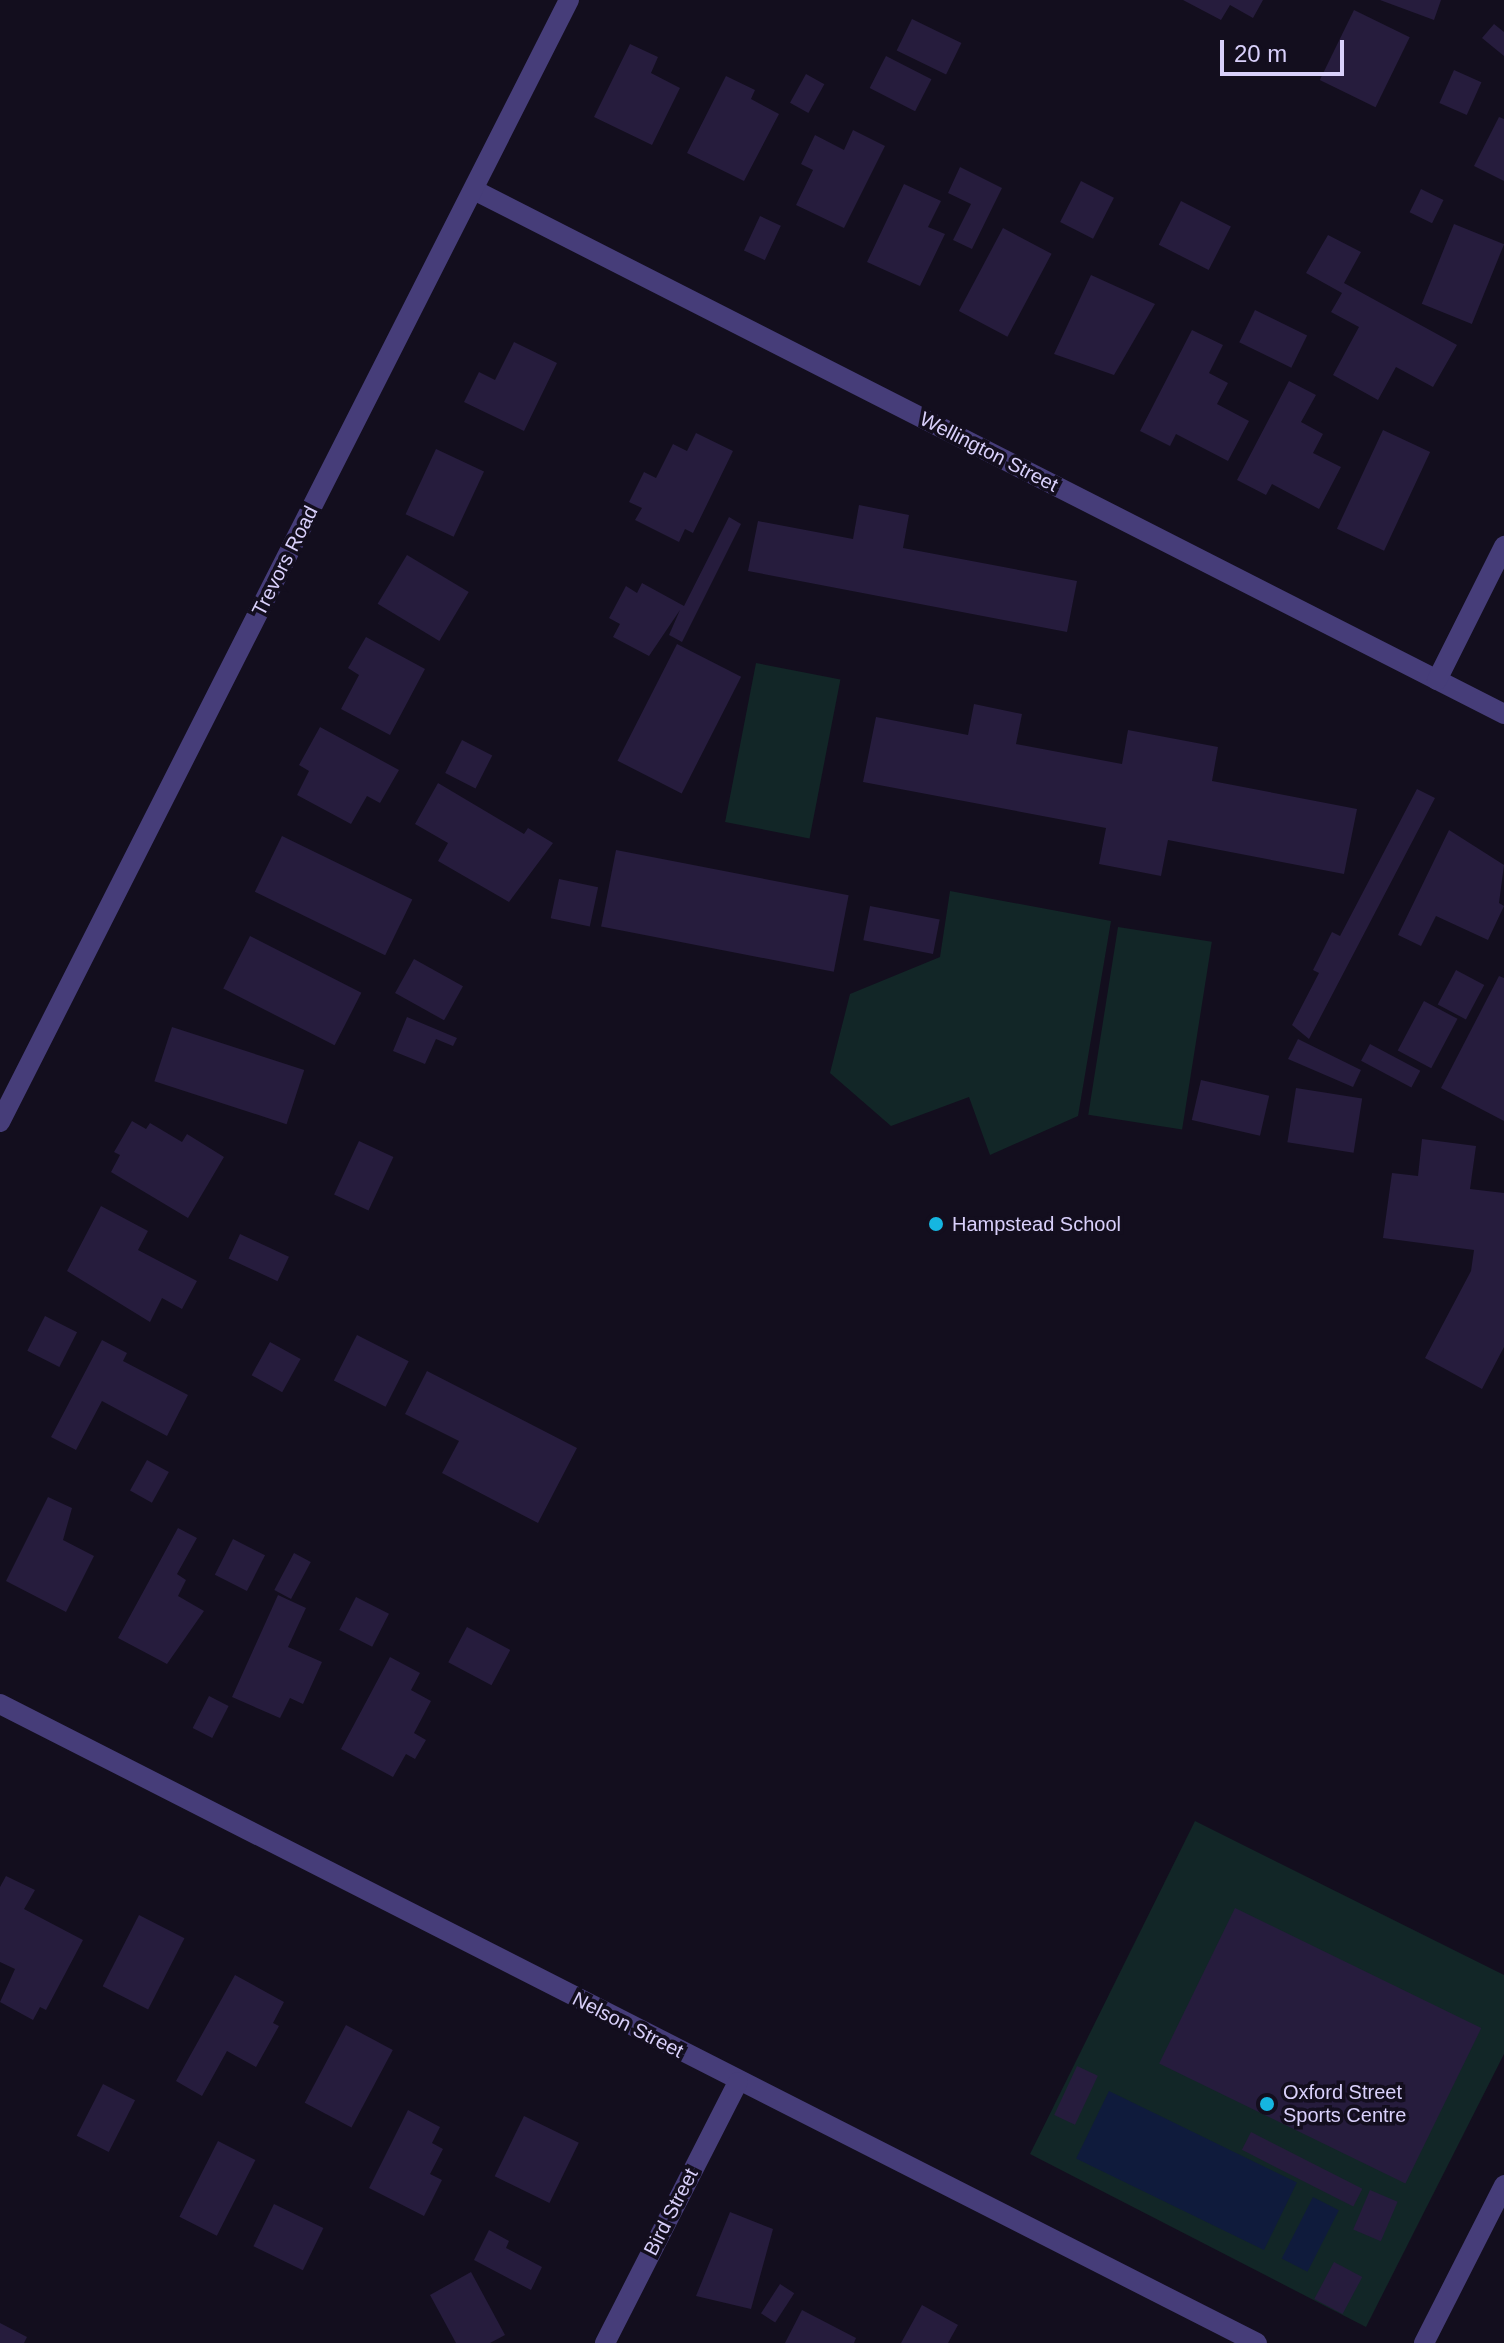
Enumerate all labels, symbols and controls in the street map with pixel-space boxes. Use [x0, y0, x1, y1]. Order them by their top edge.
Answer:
scale bar [1224, 24, 1348, 74]
text: 20 m [1234, 40, 1287, 67]
street label: Wellington Street [916, 407, 1062, 497]
street label: Trevors Road [247, 502, 323, 620]
place label: Hampstead School [952, 1212, 1121, 1236]
marker: Hampstead School [927, 1215, 945, 1233]
street label: Nelson Street [569, 1987, 687, 2063]
place label: Oxford Street Sports Centre [1283, 2080, 1406, 2127]
marker: Oxford Street Sports Centre [1258, 2095, 1276, 2113]
street label: Bird Street [639, 2164, 703, 2260]

